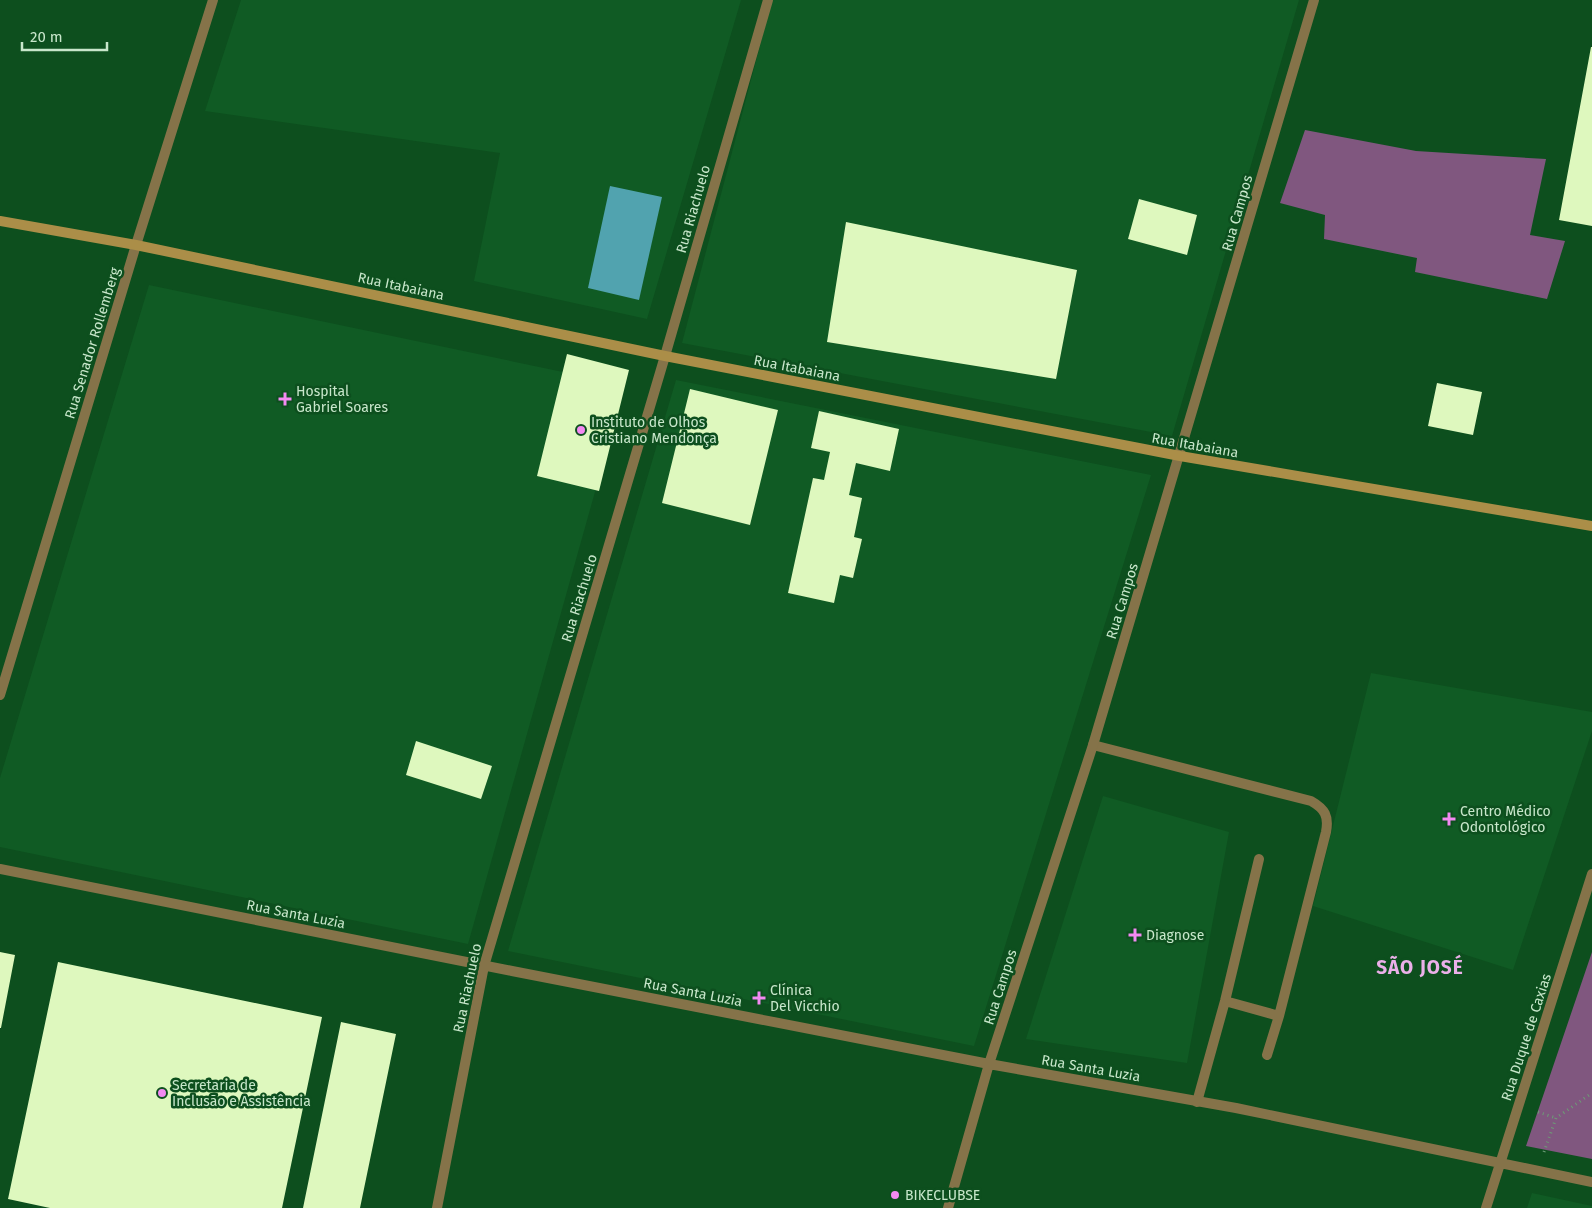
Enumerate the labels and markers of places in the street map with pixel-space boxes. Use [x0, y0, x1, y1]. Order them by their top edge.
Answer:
place label: Hospital Gabriel Soares [296, 383, 388, 416]
marker: Hospital Gabriel Soares [278, 392, 292, 406]
place label: Instituto de Olhos Cristiano Mendonça [591, 414, 717, 447]
marker: Instituto de Olhos Cristiano Mendonça [575, 424, 587, 436]
place label: Centro Médico Odontológico [1460, 803, 1551, 836]
marker: Centro Médico Odontológico [1442, 812, 1456, 826]
place label: Diagnose [1146, 927, 1204, 944]
marker: Diagnose [1128, 928, 1142, 942]
place label: Clínica Del Vicchio [770, 982, 840, 1015]
marker: Clínica Del Vicchio [752, 991, 766, 1005]
place label: Secretaria de Inclusão e Assistência [172, 1077, 311, 1110]
marker: Secretaria de Inclusão e Assistência [156, 1087, 168, 1099]
place label: BIKECLUBSE [905, 1187, 980, 1204]
marker: BIKECLUBSE [889, 1189, 901, 1201]

